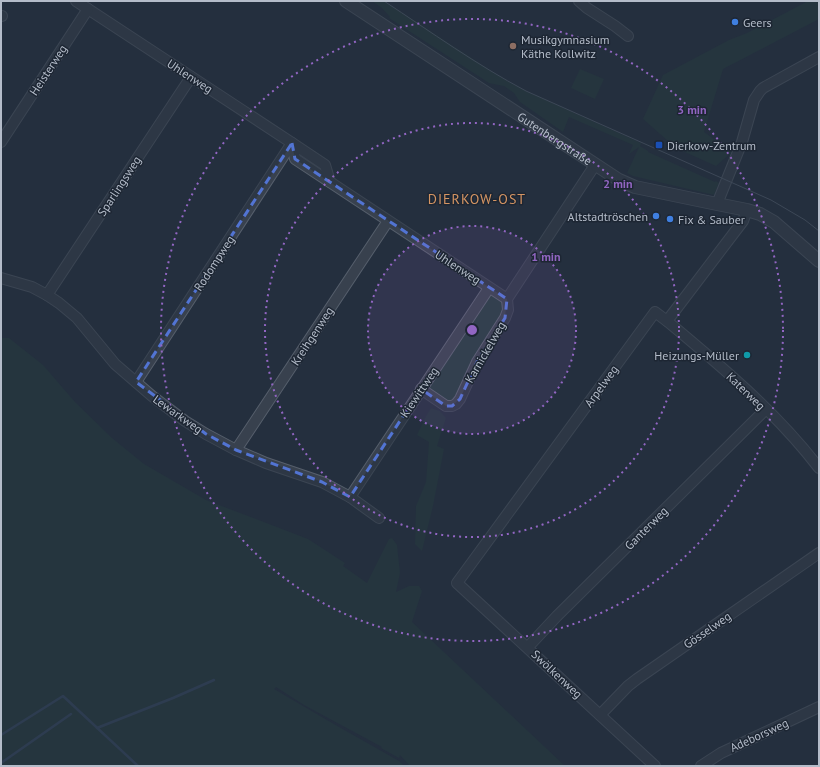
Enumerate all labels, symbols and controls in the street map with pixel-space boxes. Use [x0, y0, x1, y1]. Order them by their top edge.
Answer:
place label: Geers [743, 15, 772, 30]
marker: Geers [730, 17, 740, 27]
place label: Musikgymnasium Käthe Kollwitz [521, 32, 610, 61]
marker: Musikgymnasium Käthe Kollwitz [508, 41, 518, 51]
street label: Heisterweg [26, 42, 70, 98]
street label: Uhlenweg [164, 56, 216, 96]
text: 3 min [677, 102, 707, 117]
street label: Gutenbergstraße [515, 108, 595, 168]
place label: Dierkow-Zentrum [667, 138, 756, 153]
marker: Dierkow-Zentrum [654, 140, 664, 150]
street label: Sparlingsweg [94, 153, 144, 219]
text: 2 min [603, 176, 633, 191]
district label: DIERKOW-OST [428, 190, 526, 208]
place label: Altstadtröschen [568, 209, 648, 224]
marker: Altstadtröschen [651, 211, 661, 221]
place label: Fix & Sauber [678, 212, 745, 227]
marker: Fix & Sauber [665, 214, 675, 224]
street label: Rodompweg [191, 232, 237, 294]
street label: Uhlenweg [432, 247, 484, 287]
text: 1 min [531, 249, 561, 264]
street label: Kreihgenweg [287, 304, 337, 368]
street label: Karnickelweg [461, 319, 509, 385]
centre of rings [465, 323, 479, 337]
place label: Heizungs-Müller [654, 348, 739, 363]
marker: Heizungs-Müller [742, 350, 752, 360]
street label: Arpelweg [581, 362, 621, 410]
street label: Kiewittweg [397, 364, 441, 420]
street label: Katerweg [723, 369, 769, 413]
street label: Lewarkweg [150, 391, 206, 437]
street label: Ganterweg [621, 503, 671, 553]
street label: Gösselweg [680, 608, 734, 652]
street label: Swölkenweg [528, 647, 586, 701]
street label: Adeborsweg [727, 715, 791, 755]

